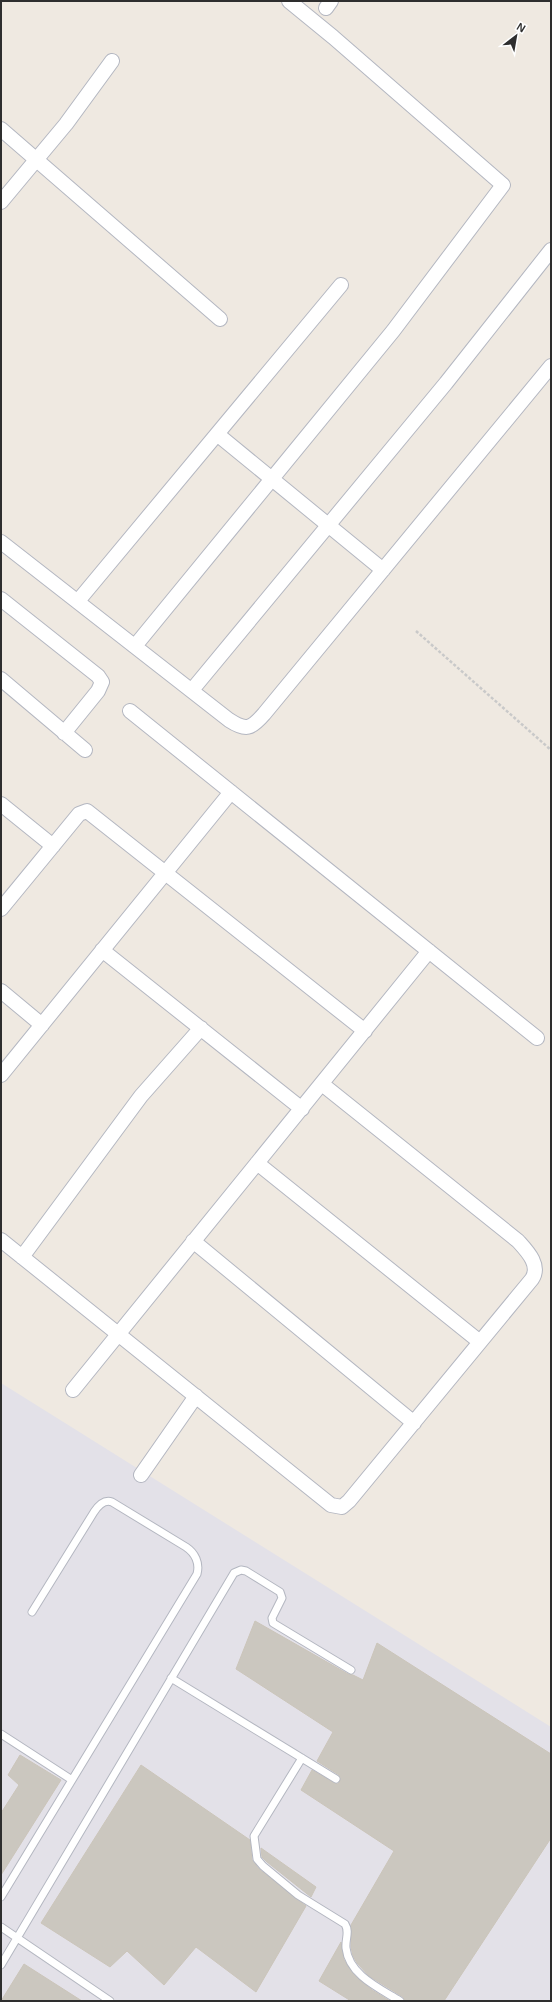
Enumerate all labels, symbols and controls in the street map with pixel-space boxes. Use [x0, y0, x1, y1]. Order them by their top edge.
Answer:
north arrow [496, 16, 536, 56]
text: N [515, 20, 528, 35]

